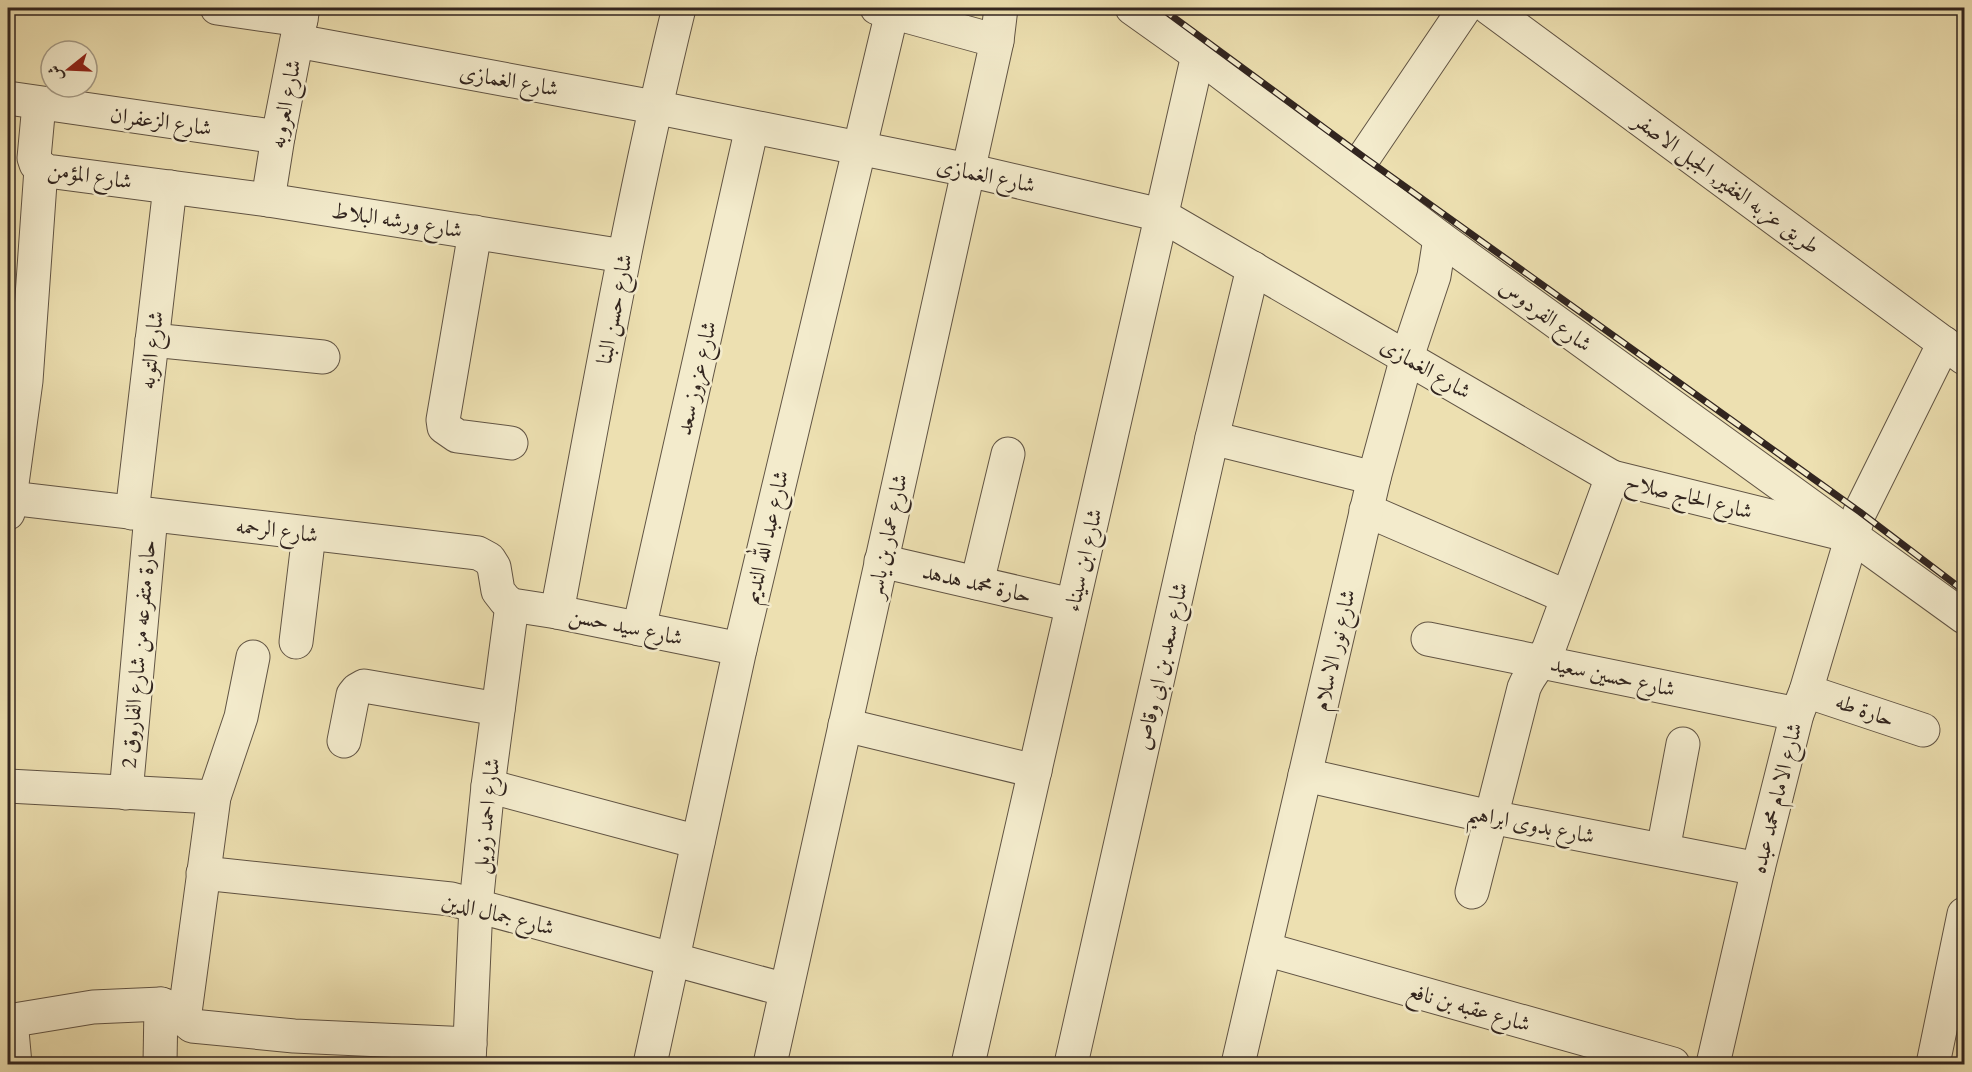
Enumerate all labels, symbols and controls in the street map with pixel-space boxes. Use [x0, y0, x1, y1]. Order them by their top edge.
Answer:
north arrow [39, 39, 99, 99]
street label: شارع العروبه [262, 57, 312, 152]
street label: شارع الغمازى [457, 57, 561, 107]
text: ش [43, 63, 68, 84]
street label: شارع الزعفران [108, 100, 214, 146]
street label: طريق عزبه الغفير, الجبل الاصفر [1626, 104, 1826, 261]
street label: شارع الغمازى [933, 150, 1038, 204]
street label: شارع المؤمن [45, 154, 134, 200]
street label: شارع ورشه البلاط [329, 195, 464, 249]
street label: شارع حسن البنا [589, 251, 643, 367]
street label: شارع الفردوس [1492, 272, 1598, 362]
street label: شارع التوبه [132, 309, 174, 391]
street label: شارع عزوز سعد [669, 318, 727, 439]
street label: شارع الغمازى [1373, 330, 1477, 409]
street label: شارع الحاج صلاح [1621, 466, 1756, 531]
street label: شارع عبد الله النديم [734, 467, 800, 608]
street label: شارع عمار بن ياسر [859, 471, 918, 603]
street label: شارع ابن سيناء [1057, 506, 1113, 615]
street label: شارع الرحمه [234, 511, 320, 553]
street label: حارة متفرعه من شارع الفاروق 2 [114, 538, 166, 770]
street label: حارة محمد هدهد [920, 556, 1034, 610]
street label: شارع سعد بن ابى وقاص [1128, 579, 1198, 754]
street label: شارع نور الاسلام [1306, 586, 1367, 715]
street label: شارع سيد حسن [566, 600, 686, 656]
street label: شارع حسين سعيد [1547, 649, 1678, 707]
street label: حارة طه [1832, 686, 1898, 734]
street label: شارع الامام محمد عبده [1743, 719, 1814, 878]
street label: شارع احمد زويل [465, 756, 511, 876]
street label: شارع بدوى ابراهيم [1463, 797, 1597, 857]
street label: شارع جمال الدين [437, 886, 558, 946]
street label: شارع عقبه بن نافع [1403, 976, 1534, 1043]

